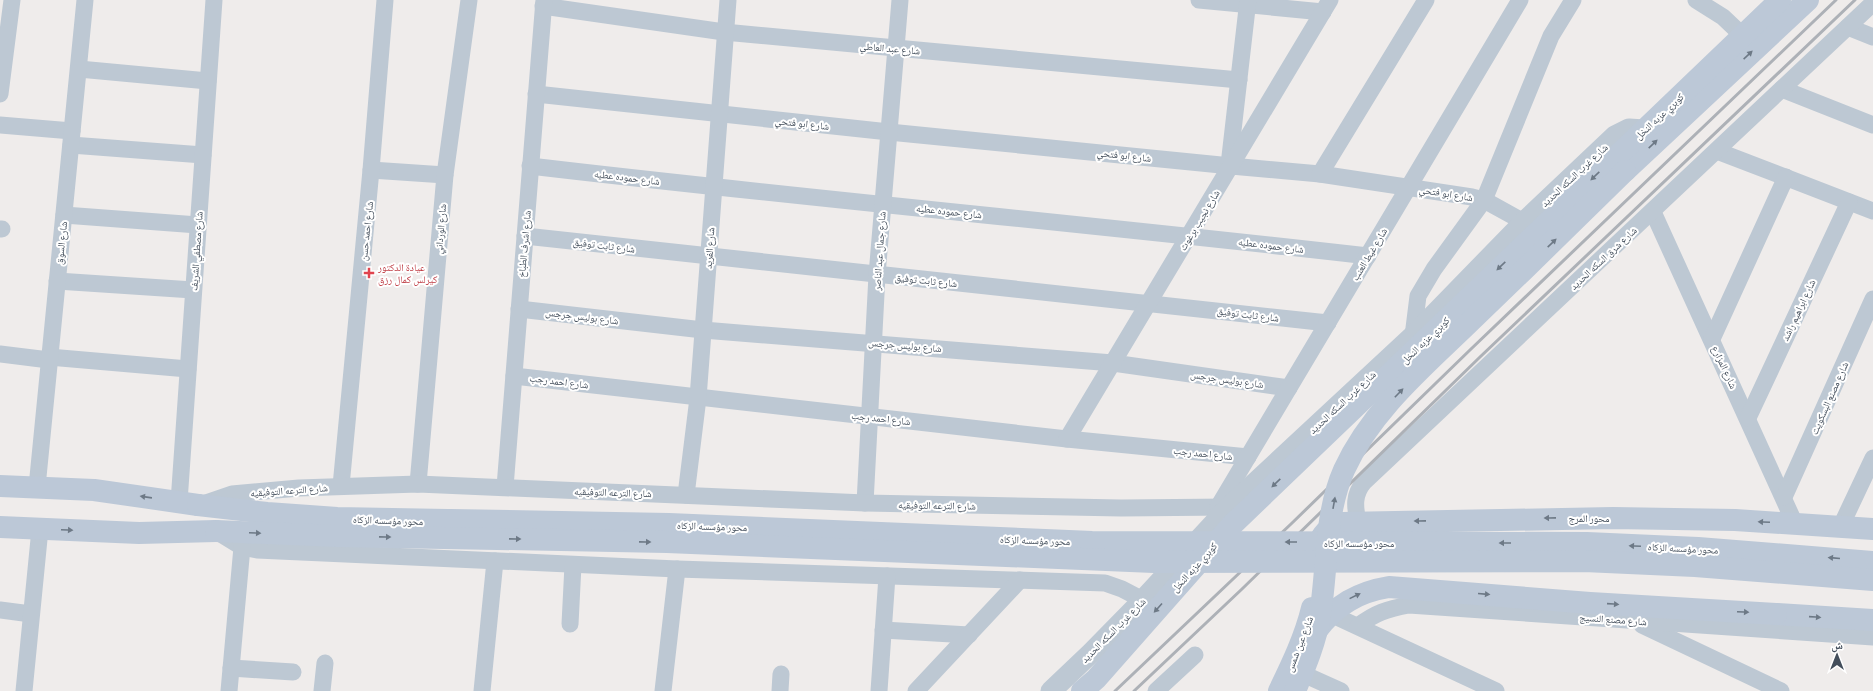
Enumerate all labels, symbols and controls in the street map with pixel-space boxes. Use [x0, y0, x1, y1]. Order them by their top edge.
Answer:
street label: شارع عبد العاطي [859, 38, 921, 59]
one-way arrow [1743, 51, 1753, 60]
street label: كوبري عزبه النخل [1631, 90, 1688, 144]
street label: شارع ابو فتحي [774, 113, 830, 134]
one-way arrow [1648, 139, 1658, 149]
street label: شارع غرب السكه الحديد [1538, 140, 1611, 210]
street label: شارع ابو فتحي [1096, 145, 1152, 166]
street label: شارع حموده عطيه [593, 166, 661, 189]
one-way arrow [1590, 172, 1600, 181]
street label: شارع ابو فتحي [1418, 182, 1474, 206]
street label: شارع نجيب برغوث [1175, 187, 1224, 254]
street label: شارع احمد حسن [356, 200, 377, 262]
street label: شارع حموده عطيه [915, 201, 983, 222]
street label: شارع الورداني [431, 203, 451, 255]
street label: شارع اشرف الطباخ [514, 209, 535, 278]
street label: شارع مصطفي الشريف [186, 210, 207, 291]
street label: شارع جمال عبد الناصر [869, 211, 890, 292]
street label: شارع السوق [52, 220, 71, 265]
street label: شارع شرق السكه الحديد [1566, 223, 1641, 294]
street label: شارع غيط العنب [1348, 225, 1391, 284]
street label: شارع الفريد [701, 226, 718, 269]
street label: شارع ثابت توفيق [572, 234, 636, 257]
street label: شارع حموده عطيه [1237, 234, 1305, 257]
one-way arrow [1547, 238, 1557, 248]
place label: عيادة الدكتور كيرلس كمال رزق [377, 260, 437, 287]
one-way arrow [1496, 262, 1506, 271]
marker: عيادة الدكتور كيرلس كمال رزق [363, 267, 375, 279]
street label: شارع ثابت توفيق [894, 270, 958, 291]
street label: شارع ابراهيم راشد [1778, 277, 1819, 344]
street label: شارع ثابت توفيق [1216, 303, 1280, 326]
street label: شارع بوليس جرجس [544, 305, 620, 328]
street label: كوبري عزبه النخل [1398, 313, 1453, 368]
street label: شارع بوليس جرجس [868, 335, 943, 356]
street label: شارع المزارع [1708, 343, 1741, 392]
street label: شارع مصنع البسكويت [1807, 359, 1852, 437]
street label: شارع بوليس جرجس [1189, 367, 1265, 392]
street label: شارع غرب السكه الحديد [1306, 367, 1379, 437]
street label: شارع احمد رجب [529, 370, 590, 393]
one-way arrow [1394, 388, 1404, 398]
street label: شارع احمد رجب [851, 408, 912, 429]
street label: شارع احمد رجب [1173, 443, 1234, 464]
one-way arrow [1271, 478, 1281, 488]
street label: شارع الترعه التوفيقيه [250, 480, 329, 501]
street label: شارع الترعه التوفيقيه [574, 484, 652, 501]
one-way arrow [140, 494, 152, 500]
street label: شارع الترعه التوفيقيه [898, 497, 976, 514]
one-way arrow [1332, 497, 1338, 510]
street label: محور المرج [1569, 511, 1610, 526]
street label: محور مؤسسه الزكاه [353, 512, 424, 529]
one-way arrow [1543, 515, 1556, 521]
street label: محور مؤسسه الزكاه [677, 518, 748, 535]
one-way arrow [1413, 518, 1426, 524]
one-way arrow [1758, 518, 1770, 525]
one-way arrow [61, 527, 73, 534]
one-way arrow [249, 529, 261, 536]
street label: محور مؤسسه الزكاه [1000, 532, 1071, 549]
one-way arrow [379, 534, 392, 540]
one-way arrow [509, 536, 522, 542]
street label: محور مؤسسه الزكاه [1324, 536, 1395, 551]
one-way arrow [639, 539, 652, 545]
street label: كوبري عزبه النخل [1168, 539, 1221, 596]
one-way arrow [1284, 539, 1297, 545]
street label: محور مؤسسه الزكاه [1647, 539, 1719, 558]
one-way arrow [1498, 540, 1511, 546]
one-way arrow [1629, 542, 1641, 549]
one-way arrow [1828, 555, 1840, 562]
one-way arrow [1478, 591, 1490, 598]
one-way arrow [1350, 593, 1361, 599]
street label: شارع غرب السكه الحديد [1077, 594, 1150, 666]
one-way arrow [1607, 601, 1619, 608]
one-way arrow [1154, 603, 1163, 612]
one-way arrow [1737, 609, 1749, 616]
street label: شارع مصنع النسيج [1579, 610, 1648, 629]
one-way arrow [1809, 613, 1821, 620]
street label: شارع عين شمس [1282, 614, 1317, 674]
north arrow [1817, 635, 1857, 675]
text: ش [1831, 637, 1843, 653]

